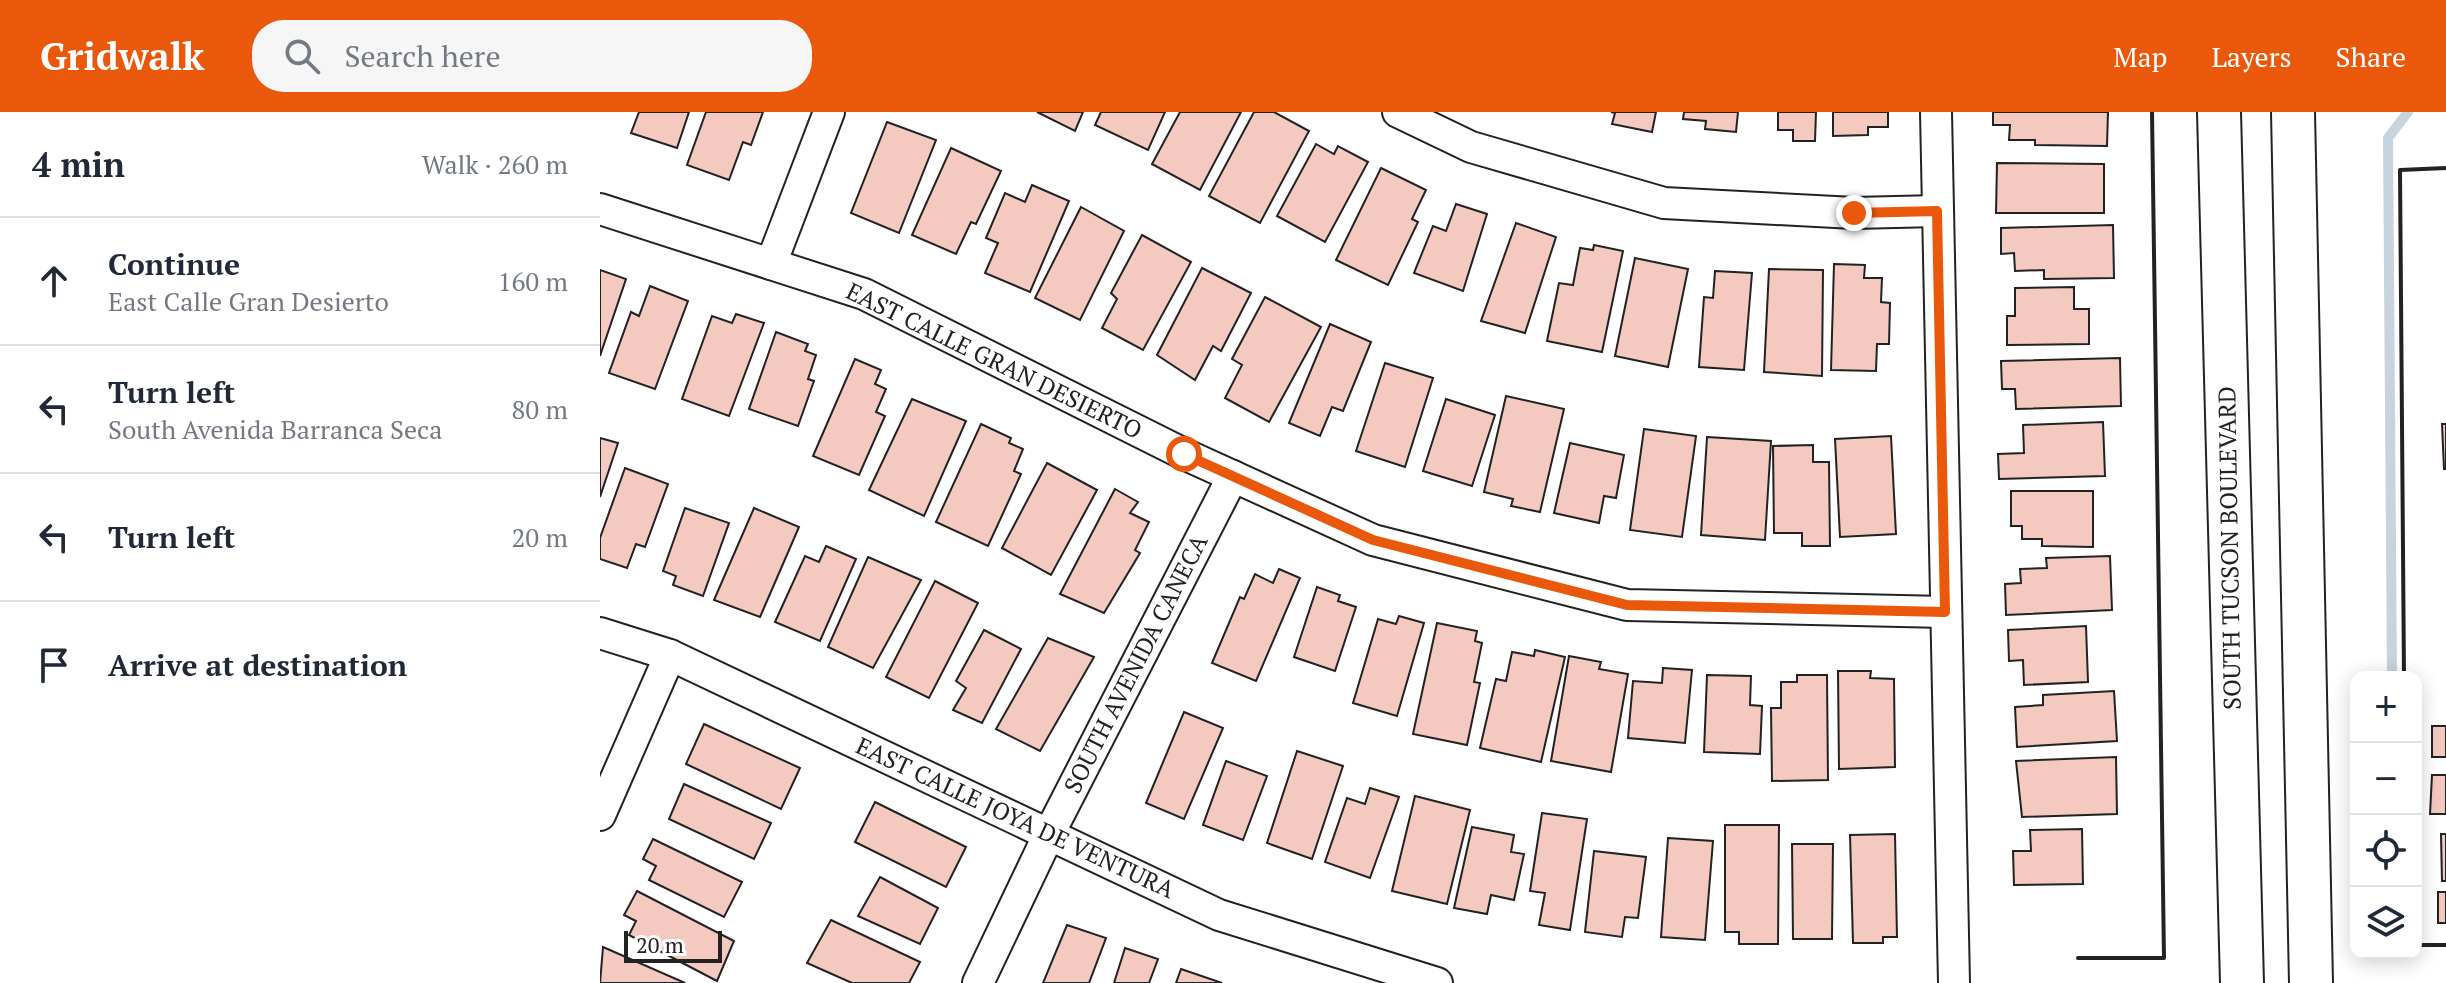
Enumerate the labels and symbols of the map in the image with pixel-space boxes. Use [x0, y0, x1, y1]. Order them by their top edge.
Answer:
route end [1836, 195, 1872, 231]
street label: EAST CALLE GRAN DESIERTO [841, 274, 1148, 446]
street label: SOUTH TUCSON BOULEVARD [2210, 386, 2248, 710]
route start [1166, 436, 1202, 472]
street label: SOUTH AVENIDA CANECA [1056, 528, 1215, 798]
street label: EAST CALLE JOYA DE VENTURA [851, 729, 1180, 905]
scale bar [624, 927, 722, 963]

